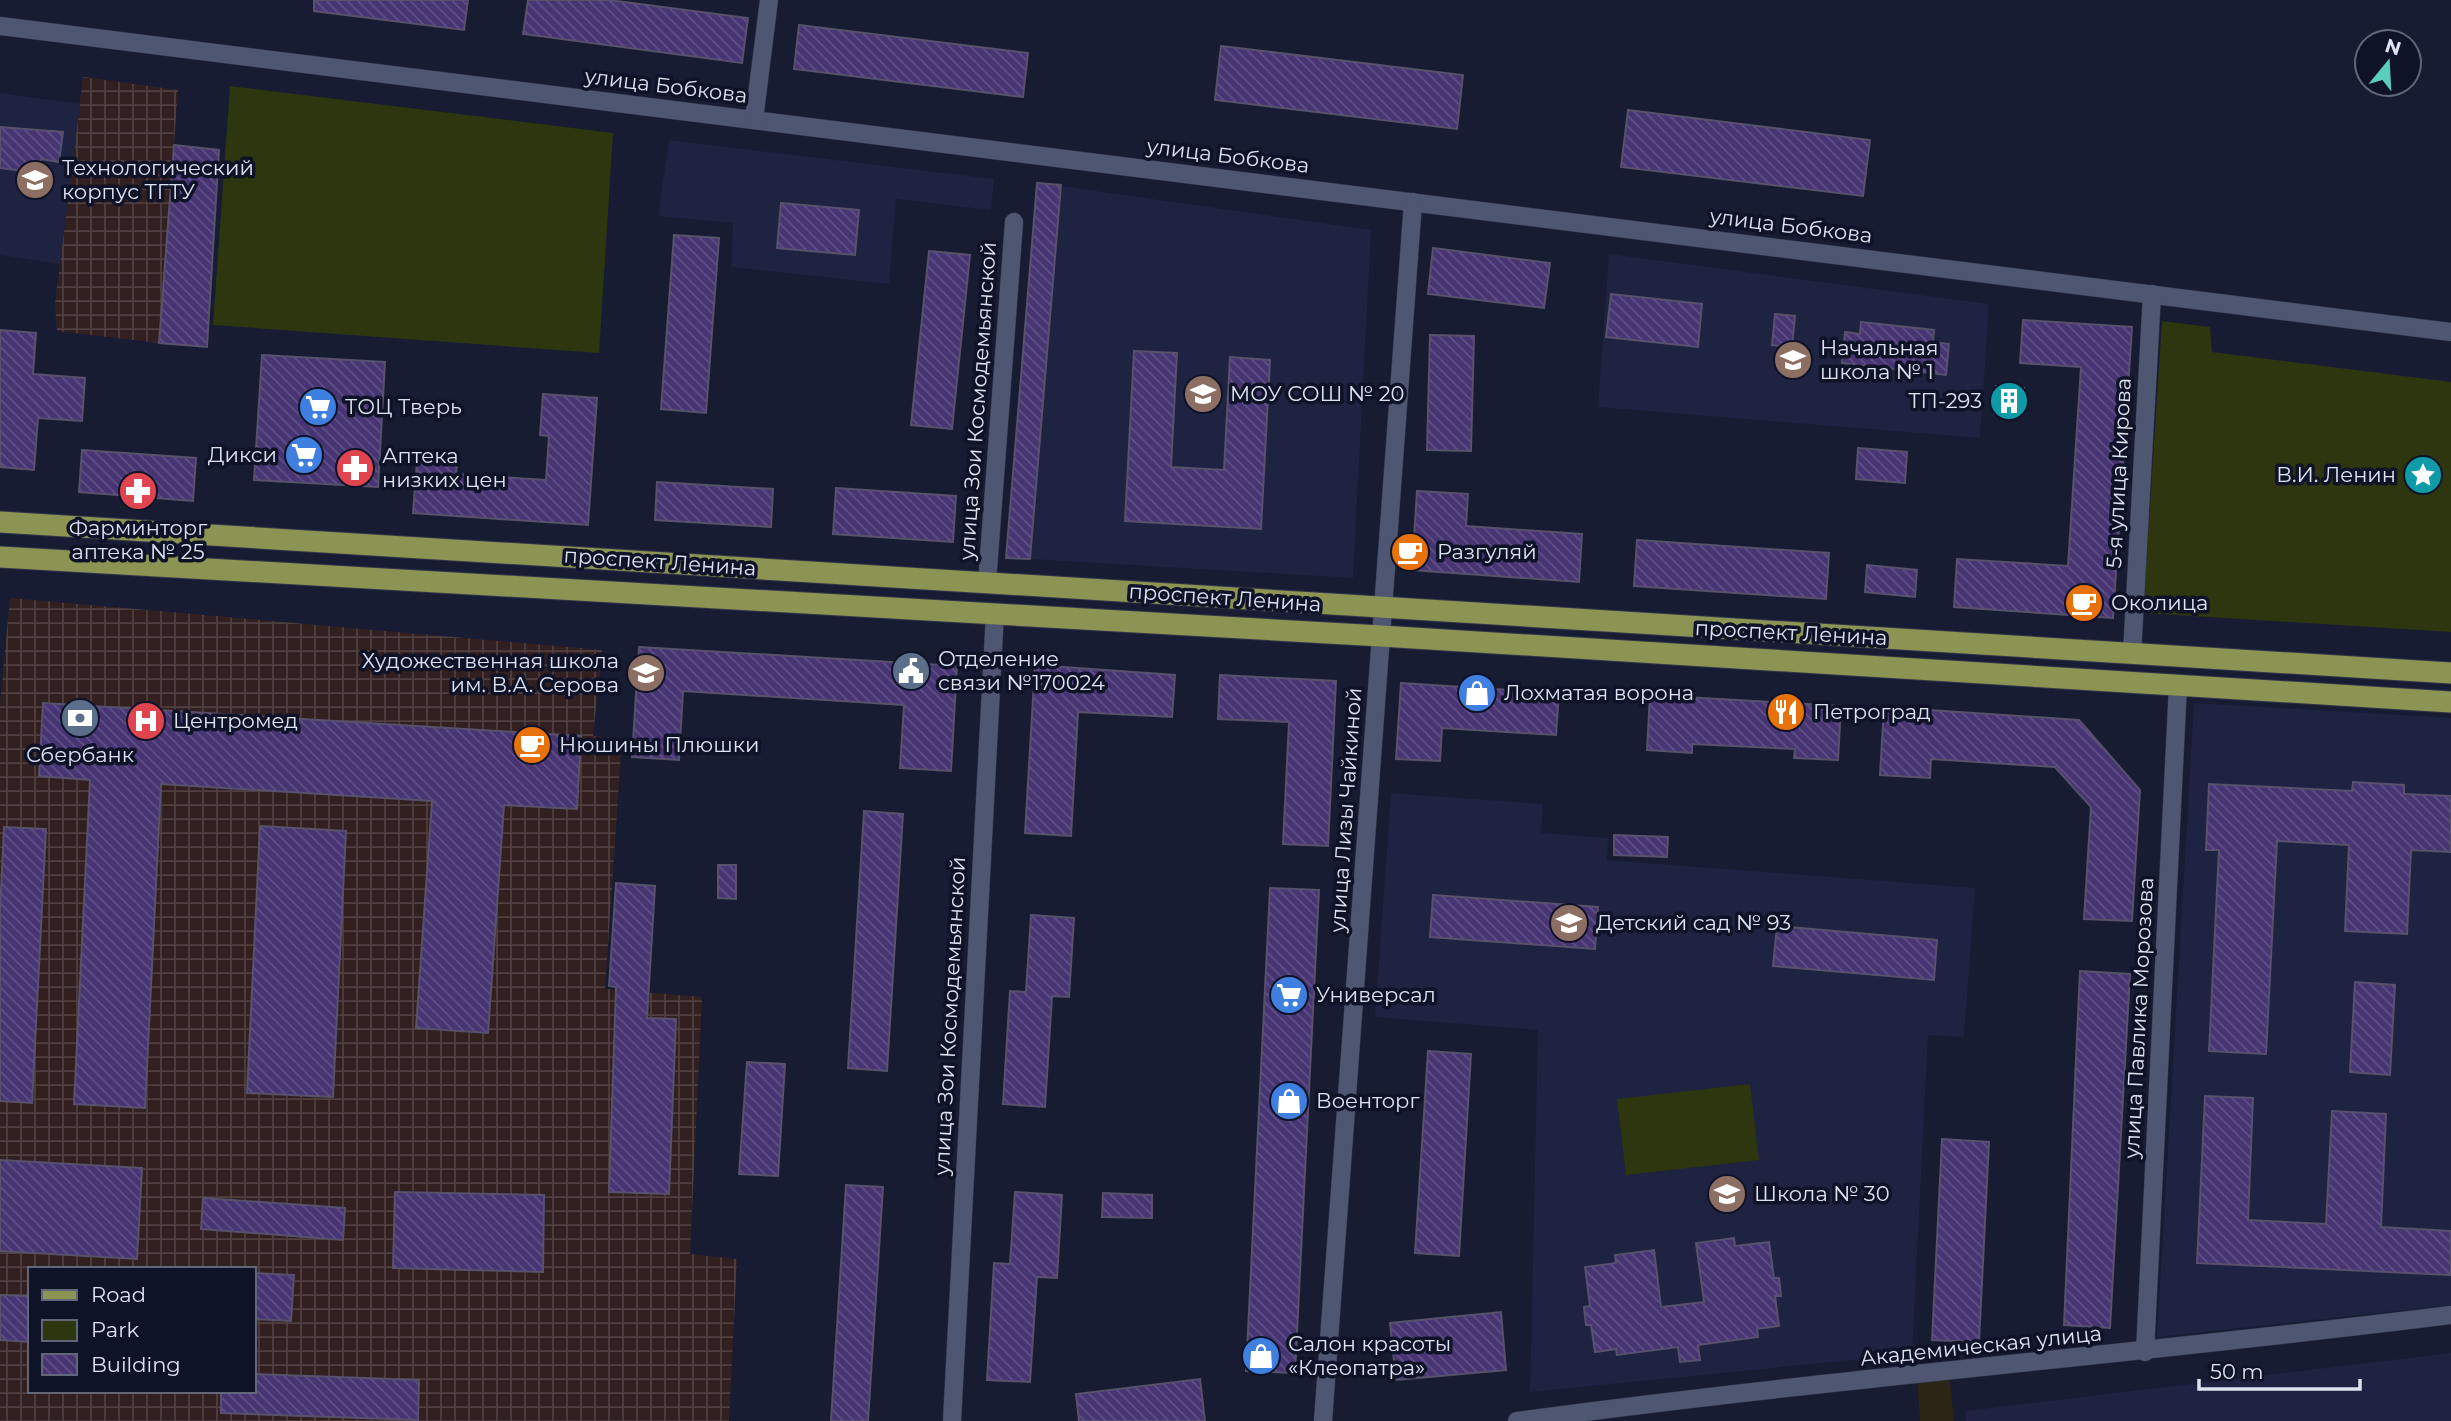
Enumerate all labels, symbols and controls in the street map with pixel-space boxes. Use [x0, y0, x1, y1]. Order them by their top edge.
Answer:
north arrow [2353, 28, 2423, 98]
text: N [2382, 34, 2404, 61]
street label: улица Бобкова [582, 63, 749, 108]
street label: улица Бобкова [1144, 133, 1311, 178]
place label: Технологический корпус ТГТУ [62, 155, 254, 204]
school or university icon: Технологический корпус ТГТУ [14, 159, 56, 201]
street label: улица Бобкова [1707, 203, 1874, 248]
street label: улица Зои Космодемьянской [954, 241, 1001, 562]
place label: Начальная школа № 1 [1820, 335, 1939, 384]
school or university icon: Начальная школа № 1 [1772, 339, 1814, 381]
school or university icon: МОУ СОШ № 20 [1182, 373, 1224, 415]
street label: 5-я улица Кирова [2101, 377, 2136, 569]
building icon: ТП-293 [1988, 380, 2030, 422]
place label: МОУ СОШ № 20 [1230, 381, 1405, 406]
supermarket icon: ТОЦ Тверь [297, 386, 339, 428]
place label: ТП-293 [1908, 388, 1982, 413]
place label: ТОЦ Тверь [345, 394, 462, 419]
supermarket icon: Дикси [283, 434, 325, 476]
place label: Дикси [208, 442, 277, 467]
place label: Аптека низких цен [382, 443, 507, 492]
pharmacy icon: Аптека низких цен [334, 447, 376, 489]
place icon: В.И. Ленин [2402, 454, 2444, 496]
place label: В.И. Ленин [2276, 462, 2396, 487]
pharmacy icon: Фарминторг аптека № 25 [117, 470, 159, 512]
place label: Фарминторг аптека № 25 [69, 515, 207, 564]
cafe icon: Разгуляй [1389, 531, 1431, 573]
place label: Разгуляй [1437, 539, 1537, 564]
street label: проспект Ленина [563, 542, 757, 581]
street label: проспект Ленина [1128, 578, 1322, 617]
cafe icon: Околица [2063, 582, 2105, 624]
place label: Околица [2111, 590, 2208, 615]
street label: проспект Ленина [1694, 615, 1888, 650]
place label: Отделение связи №170024 [938, 646, 1105, 695]
place label: Художественная школа им. В.А. Серова [362, 648, 619, 697]
public building icon: Отделение связи №170024 [890, 650, 932, 692]
school or university icon: Художественная школа им. В.А. Серова [625, 652, 667, 694]
shop icon: Лохматая ворона [1456, 672, 1498, 714]
place label: Лохматая ворона [1504, 680, 1694, 705]
street label: улица Лизы Чайкиной [1324, 687, 1367, 934]
restaurant icon: Петроград [1765, 691, 1807, 733]
bank icon: Сбербанк [59, 697, 101, 739]
place label: Петроград [1813, 699, 1931, 724]
hospital icon: Центромед [125, 700, 167, 742]
place label: Центромед [173, 708, 298, 733]
cafe icon: Нюшины Плюшки [511, 724, 553, 766]
place label: Нюшины Плюшки [559, 732, 759, 757]
place label: Сбербанк [26, 742, 134, 767]
street label: улица Зои Космодемьянской [929, 856, 970, 1177]
street label: улица Павлика Морозова [2119, 877, 2158, 1160]
school or university icon: Детский сад № 93 [1548, 902, 1590, 944]
place label: Детский сад № 93 [1596, 910, 1791, 935]
supermarket icon: Универсал [1268, 974, 1310, 1016]
place label: Универсал [1316, 982, 1436, 1007]
shop icon: Военторг [1268, 1080, 1310, 1122]
place label: Военторг [1316, 1088, 1419, 1113]
school or university icon: Школа № 30 [1706, 1173, 1748, 1215]
place label: Школа № 30 [1754, 1181, 1890, 1206]
legend [28, 1267, 256, 1393]
text: Road [91, 1282, 146, 1307]
text: Park [91, 1317, 139, 1342]
street label: Академическая улица [1859, 1320, 2103, 1371]
place label: Салон красоты «Клеопатра» [1288, 1331, 1451, 1380]
shop icon: Салон красоты «Клеопатра» [1240, 1335, 1282, 1377]
scale bar [2199, 1348, 2360, 1392]
text: Building [91, 1352, 181, 1377]
text: 50 m [2210, 1359, 2264, 1384]

